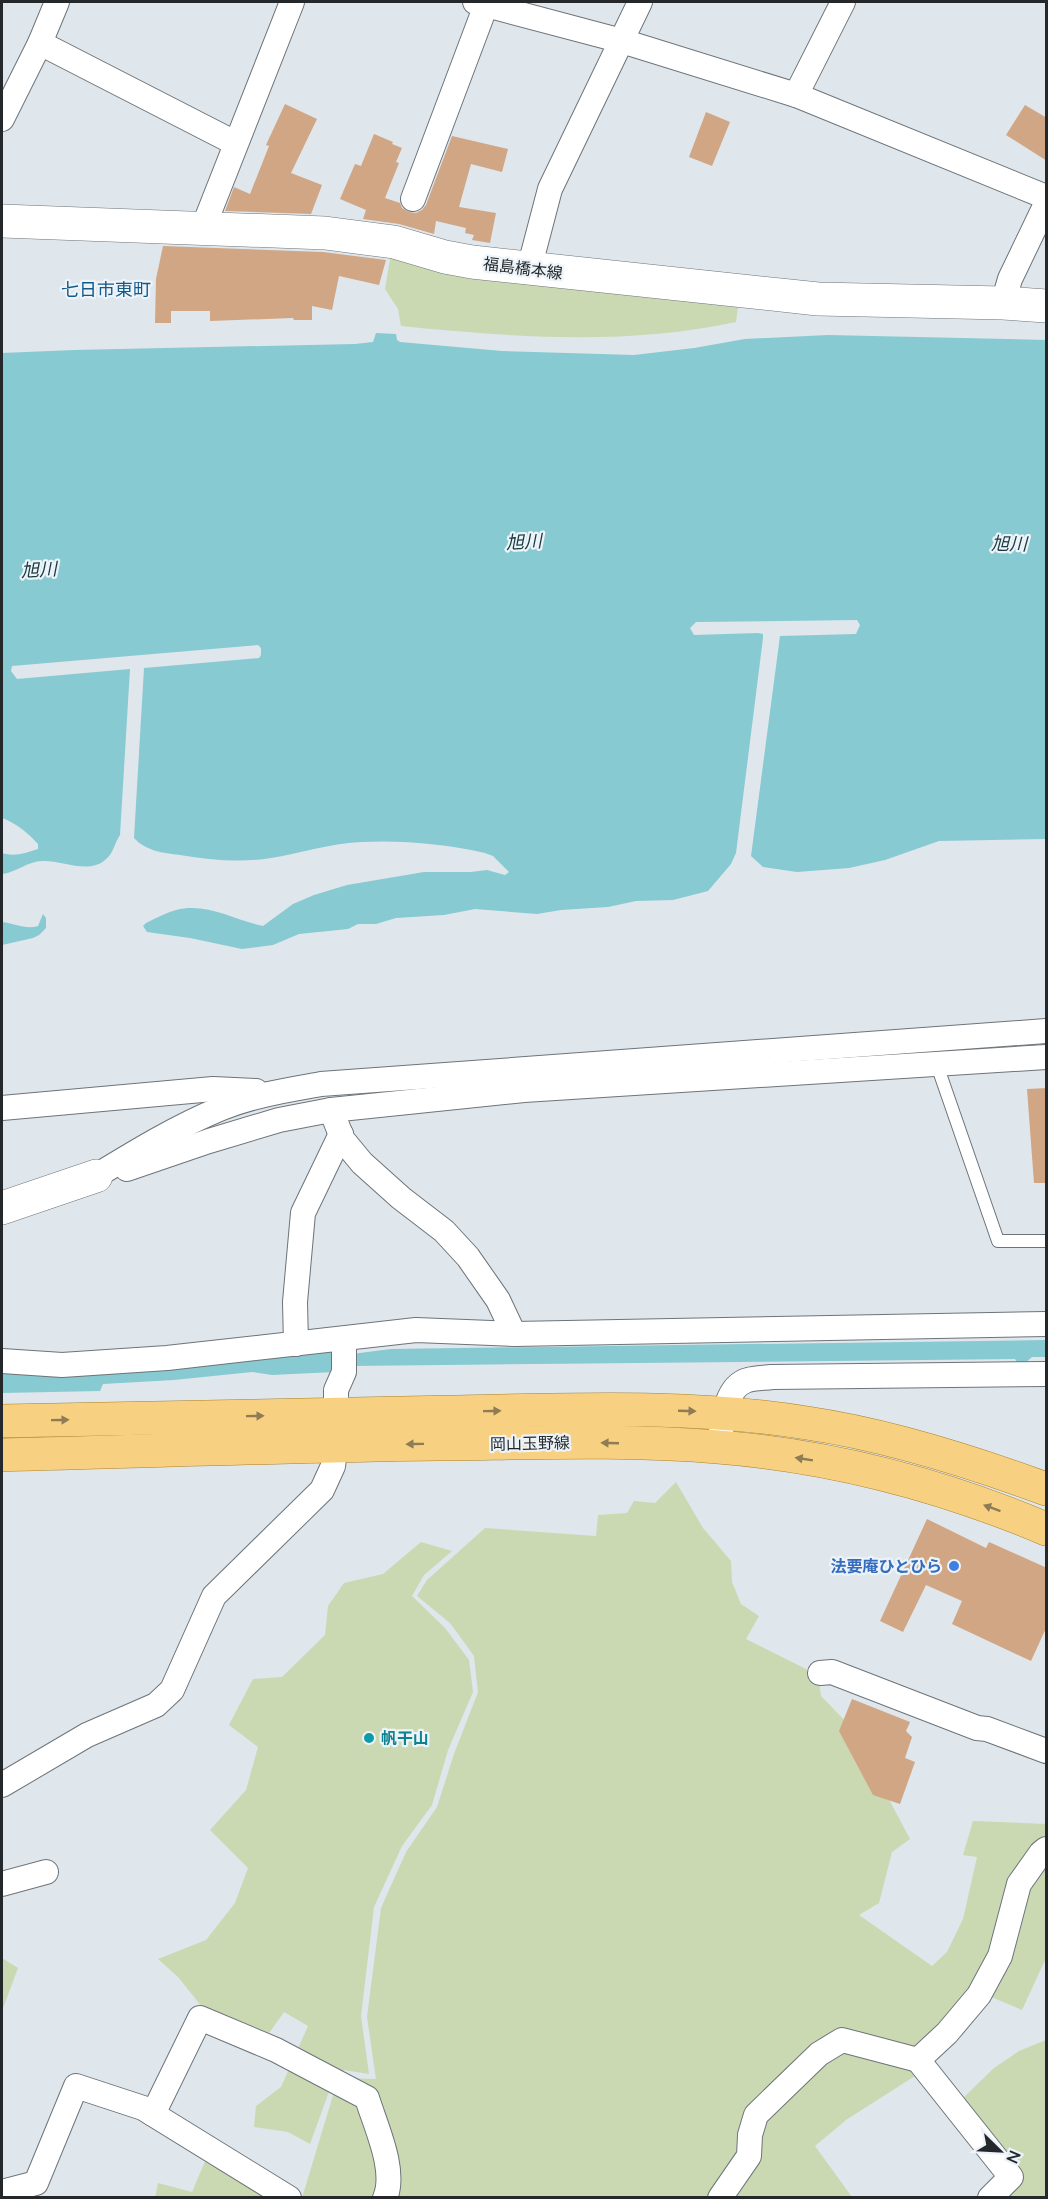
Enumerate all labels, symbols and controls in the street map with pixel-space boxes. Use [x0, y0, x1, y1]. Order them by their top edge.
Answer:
street label: 福島橋本線 [482, 253, 564, 282]
district label: 七日市東町 [61, 278, 151, 300]
water label: 旭川 [505, 529, 544, 553]
water label: 旭川 [991, 532, 1029, 554]
water label: 旭川 [20, 557, 59, 581]
one-way arrow [482, 1406, 501, 1416]
one-way arrow [677, 1407, 696, 1416]
one-way arrow [245, 1411, 264, 1421]
one-way arrow [50, 1415, 69, 1425]
street label: 岡山玉野線 [490, 1432, 570, 1453]
one-way arrow [600, 1438, 619, 1447]
one-way arrow [405, 1439, 424, 1449]
one-way arrow [794, 1454, 813, 1463]
one-way arrow [983, 1502, 1001, 1512]
place label: 法要庵ひとひら [830, 1556, 942, 1575]
marker: 法要庵ひとひら [947, 1559, 961, 1573]
place label: 帆干山 [381, 1728, 429, 1747]
marker: 帆干山 [362, 1731, 376, 1745]
north arrow [970, 2121, 1030, 2181]
text: N [1003, 2148, 1025, 2167]

